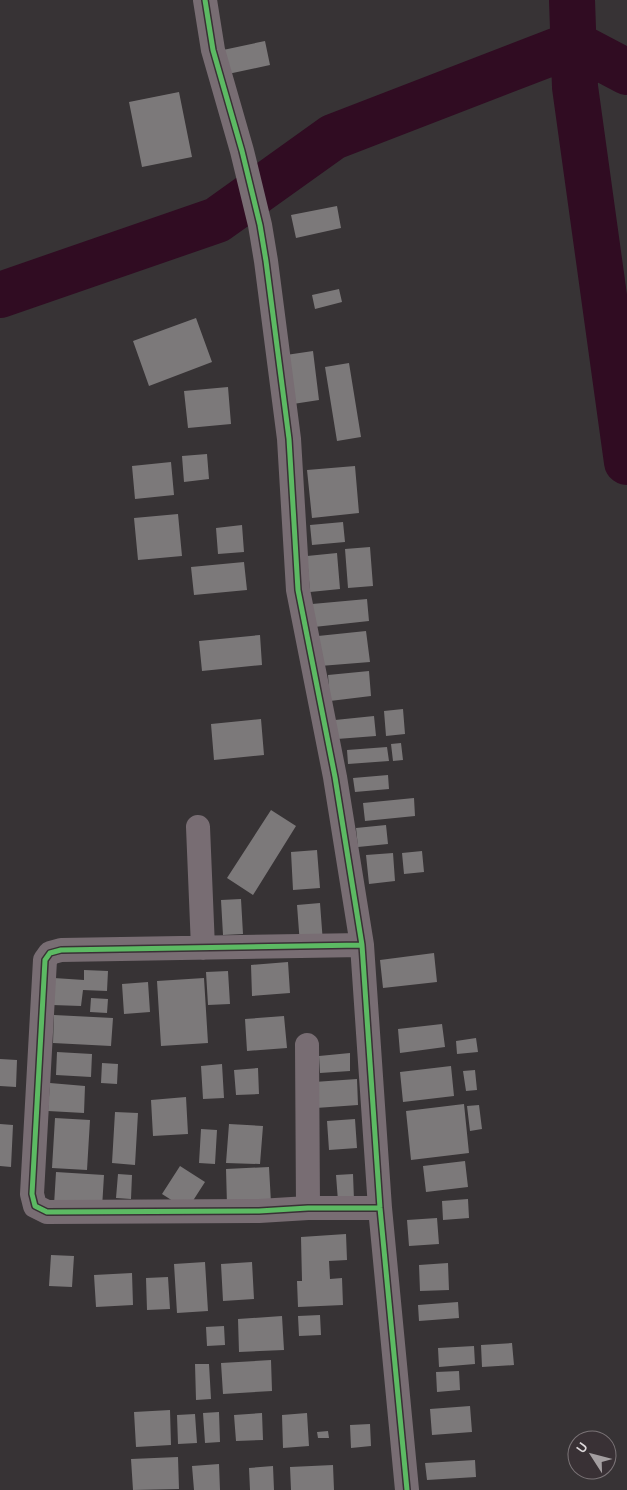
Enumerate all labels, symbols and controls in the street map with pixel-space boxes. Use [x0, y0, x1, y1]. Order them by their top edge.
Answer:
north arrow [567, 1430, 617, 1480]
text: U [572, 1439, 592, 1457]

